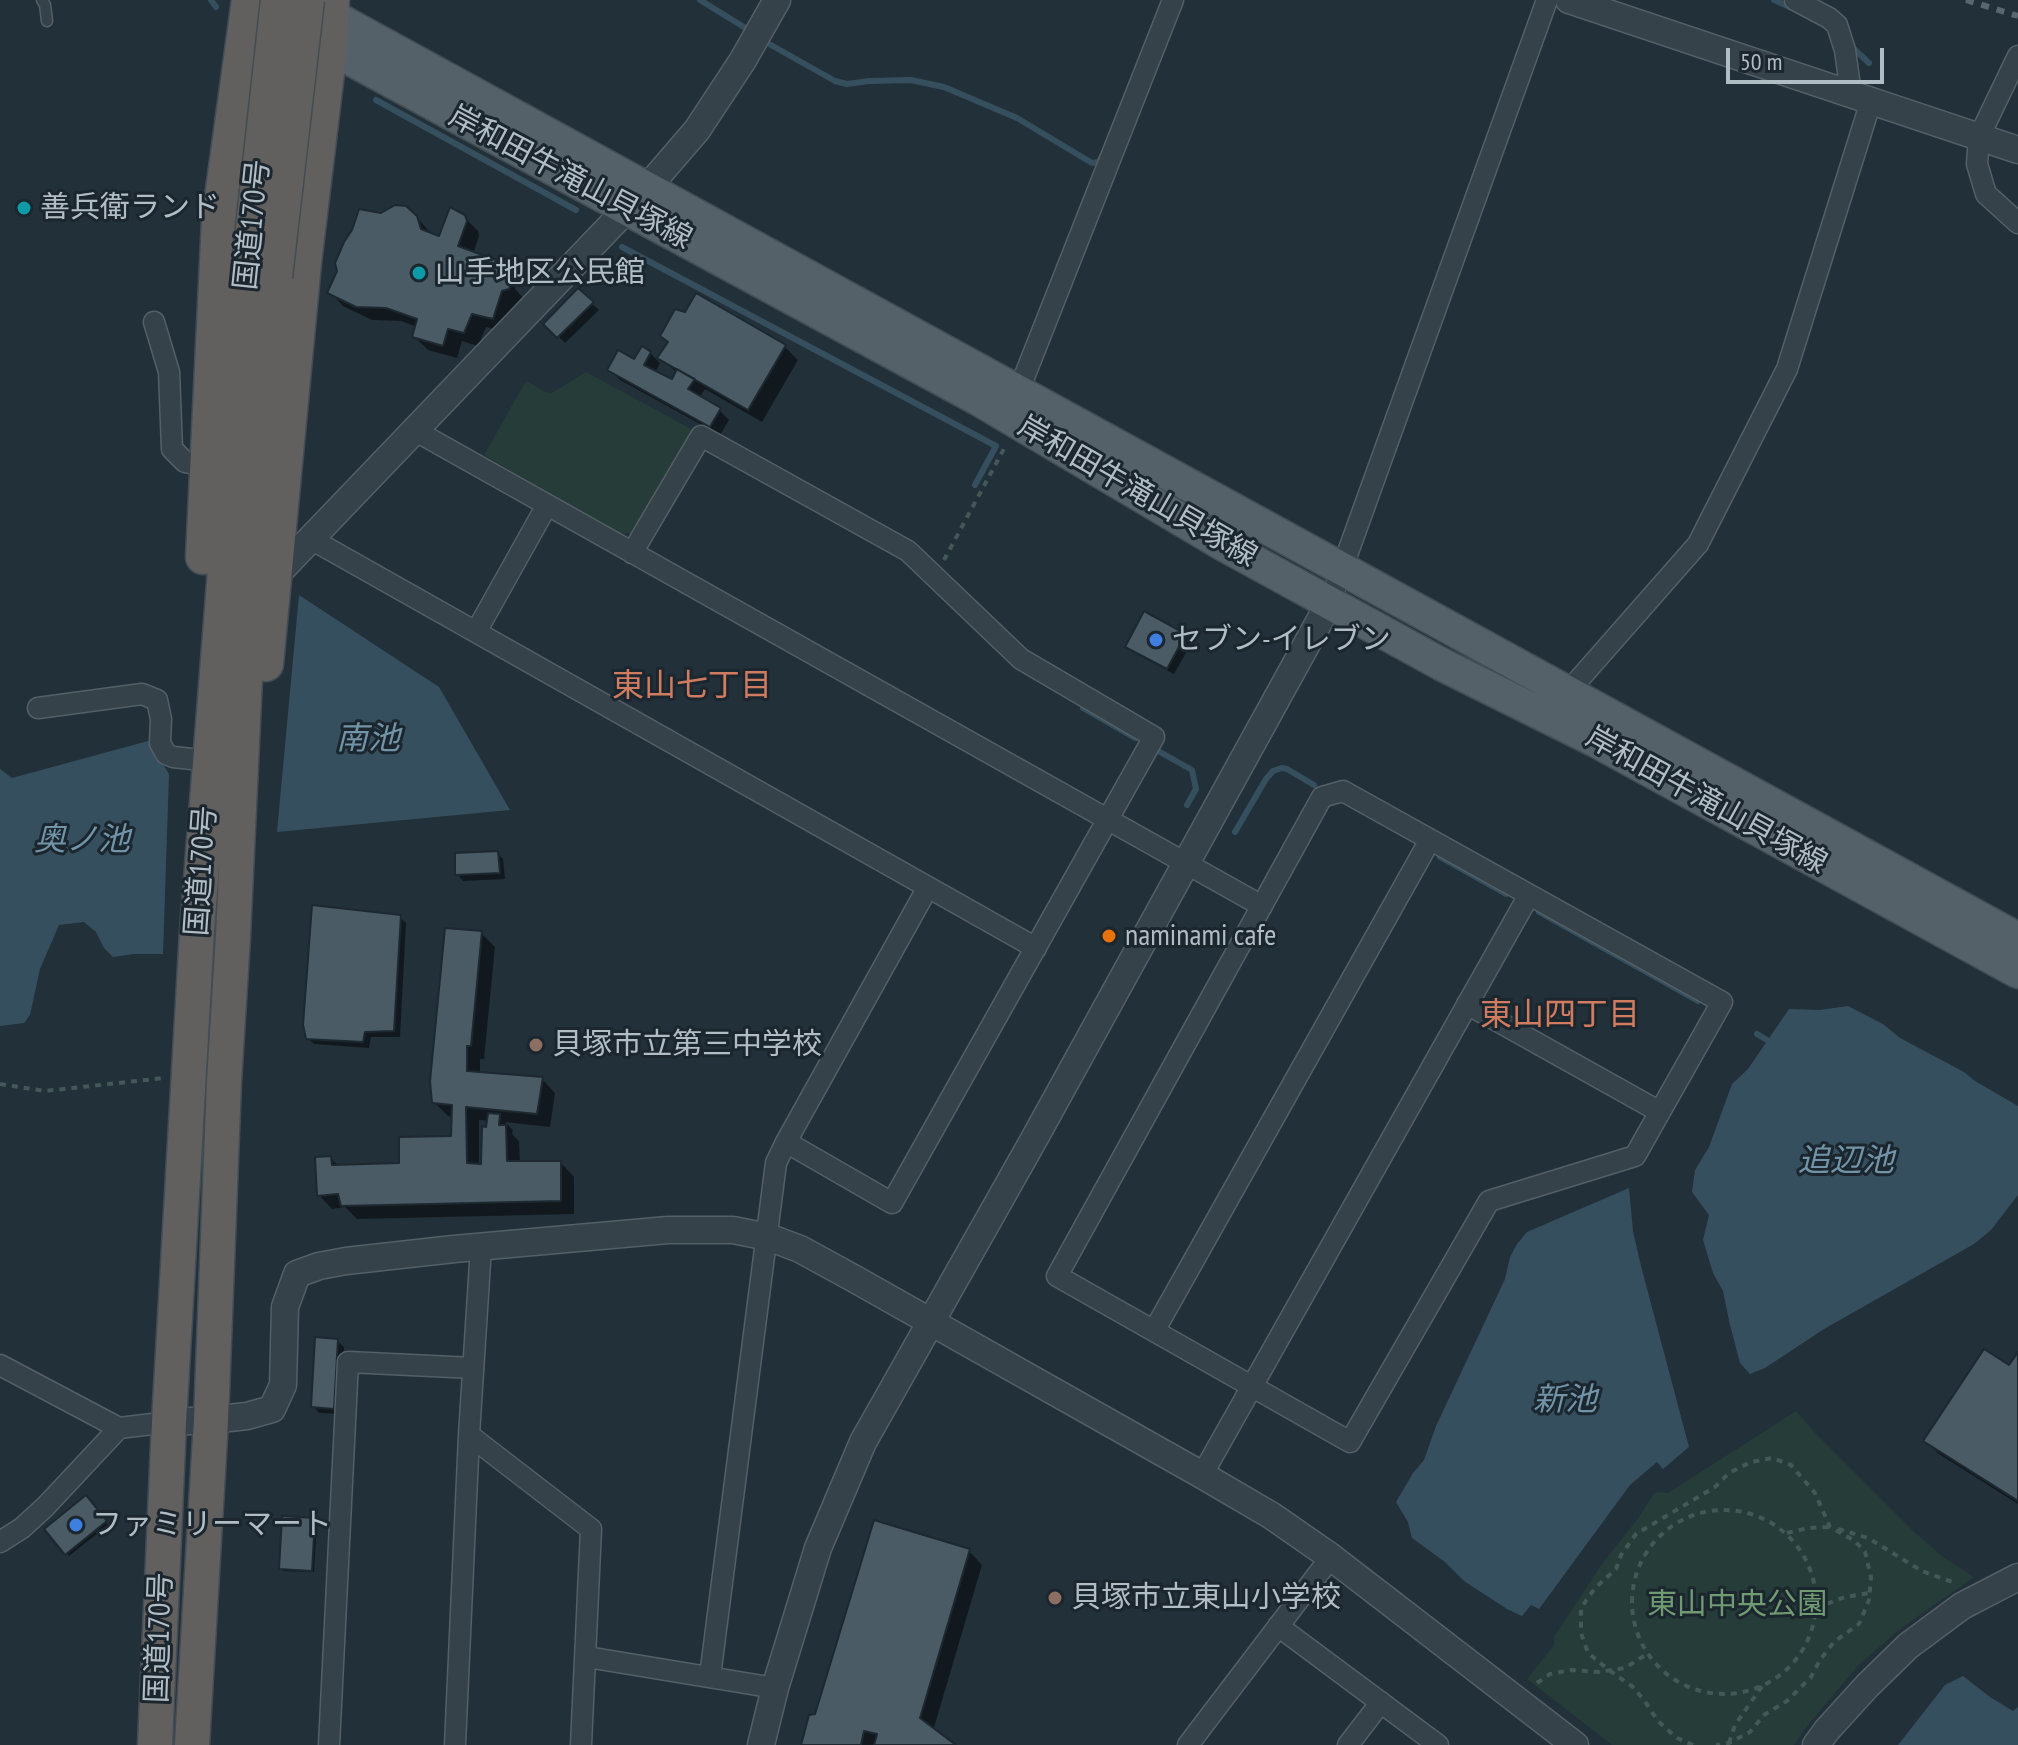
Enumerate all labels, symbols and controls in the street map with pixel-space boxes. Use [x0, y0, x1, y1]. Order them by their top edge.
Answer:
scale bar [1730, 32, 1888, 82]
text: 50 m [1740, 46, 1782, 77]
street label: 岸和田牛滝山貝塚線 [442, 99, 698, 257]
street label: 国道170号 [228, 158, 278, 292]
place label: 善兵衛ランド [40, 190, 220, 226]
marker: 善兵衛ランド [15, 199, 33, 217]
place label: 山手地区公民館 [435, 255, 645, 291]
marker: 山手地区公民館 [410, 264, 428, 282]
street label: 岸和田牛滝山貝塚線 [1011, 409, 1263, 575]
place label: セブン-イレブン [1172, 622, 1391, 658]
marker: セブン-イレブン [1147, 631, 1165, 649]
district label: 東山七丁目 [612, 668, 772, 706]
street label: 岸和田牛滝山貝塚線 [1579, 720, 1833, 882]
water label: 南池 [336, 721, 400, 759]
street label: 国道170号 [179, 805, 225, 937]
water label: 奥ノ池 [34, 822, 130, 860]
place label: naminami cafe [1125, 918, 1276, 954]
marker: naminami cafe [1100, 927, 1118, 945]
district label: 東山四丁目 [1480, 997, 1640, 1035]
place label: 貝塚市立第三中学校 [552, 1027, 822, 1063]
marker: 貝塚市立第三中学校 [527, 1036, 545, 1054]
water label: 追辺池 [1798, 1143, 1894, 1181]
water label: 新池 [1533, 1382, 1597, 1420]
place label: ファミリーマート [92, 1507, 332, 1543]
marker: ファミリーマート [67, 1516, 85, 1534]
street label: 国道170号 [140, 1572, 180, 1704]
place label: 貝塚市立東山小学校 [1071, 1580, 1341, 1616]
park label: 東山中央公園 [1647, 1587, 1827, 1623]
marker: 貝塚市立東山小学校 [1046, 1589, 1064, 1607]

